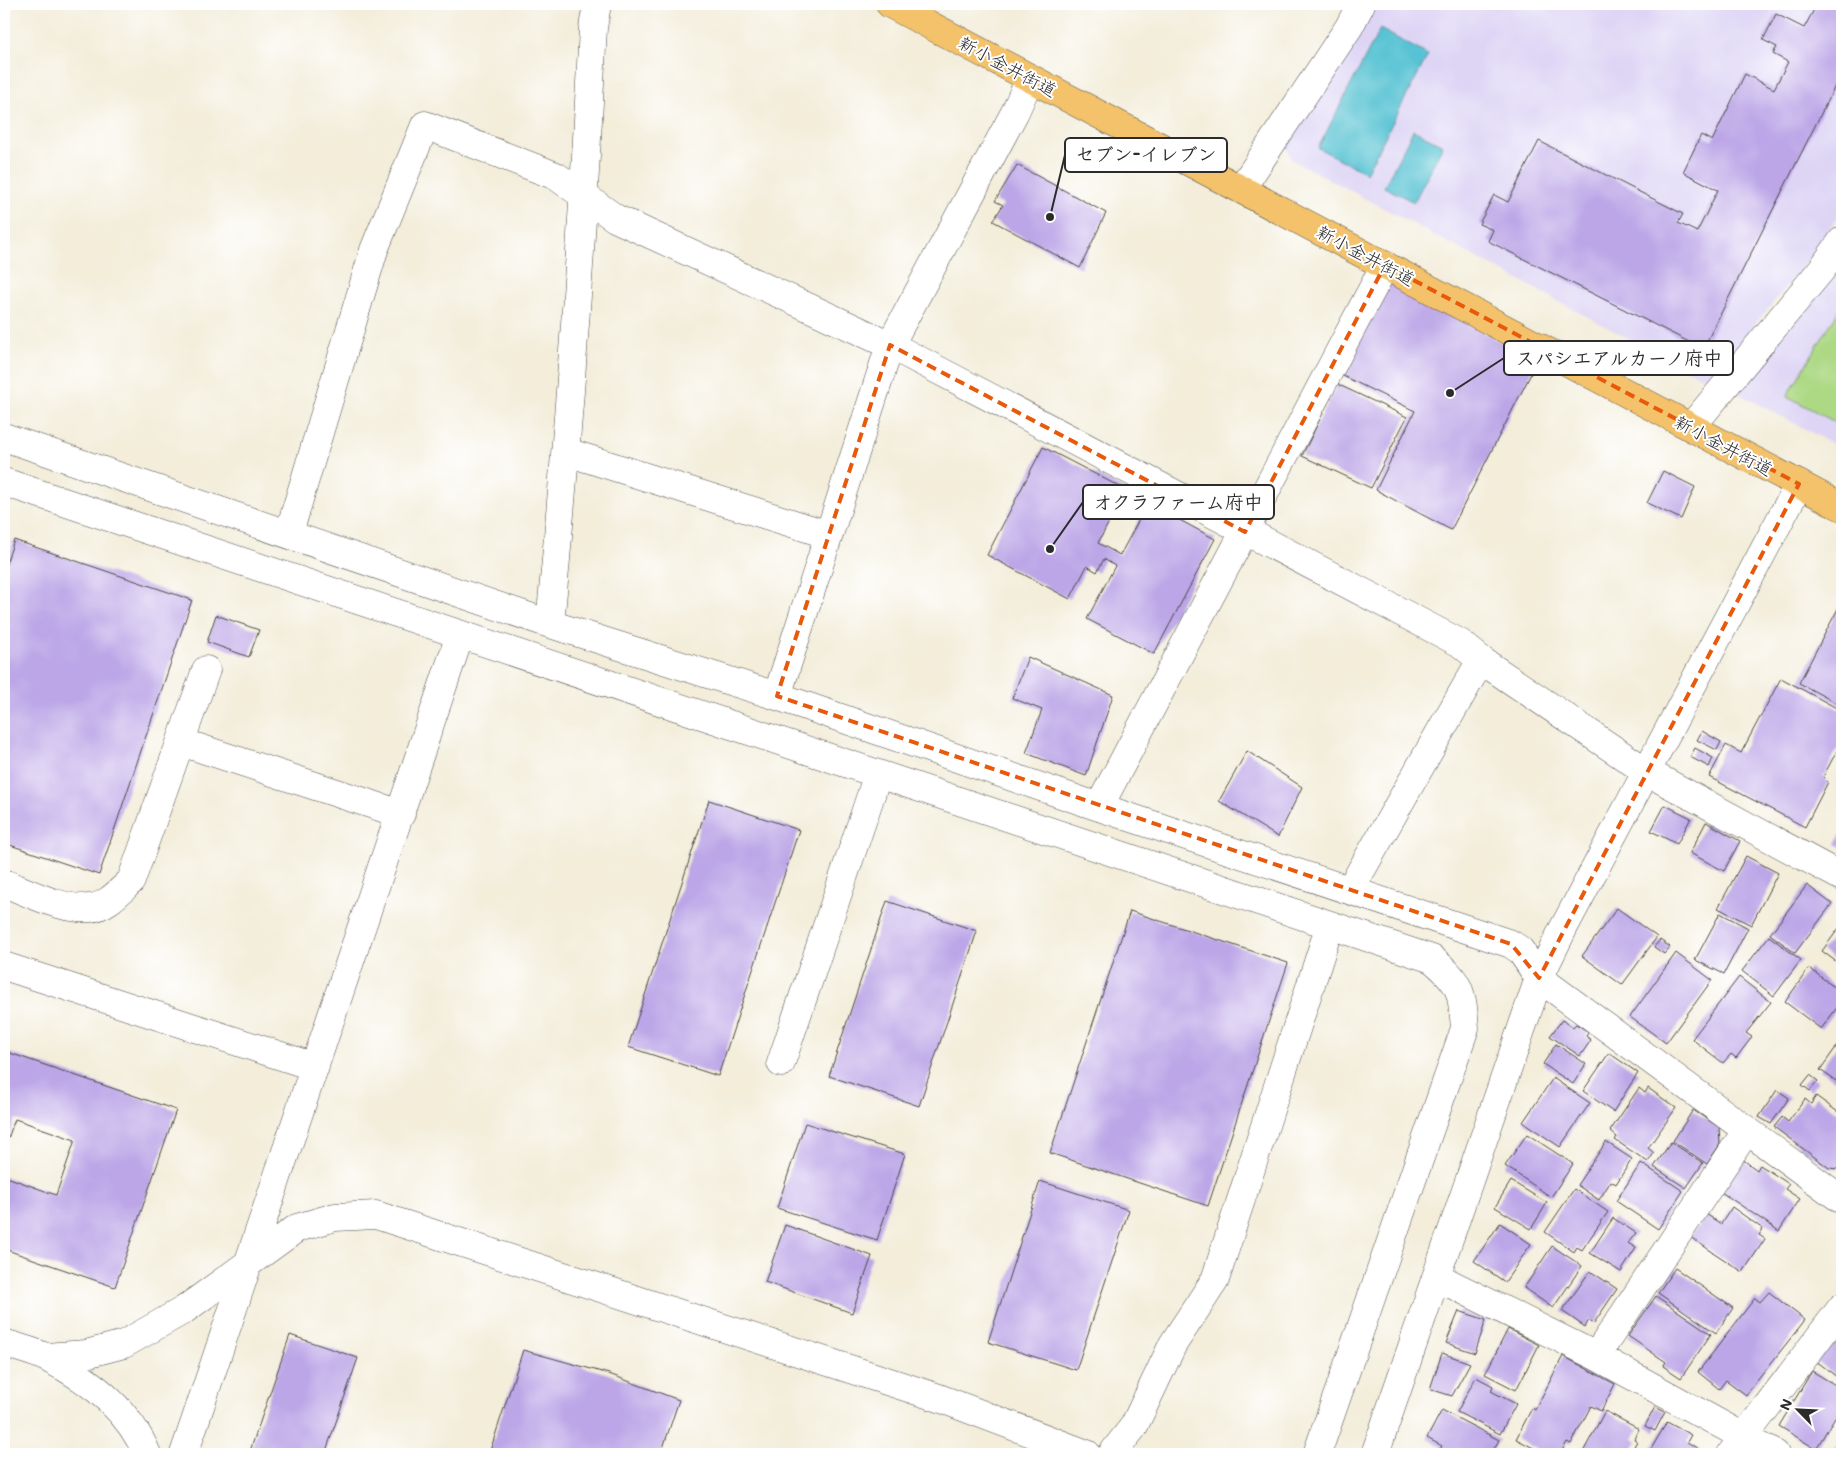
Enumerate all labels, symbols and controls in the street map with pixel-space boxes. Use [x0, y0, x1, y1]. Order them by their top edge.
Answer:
street label: 新小金井街道 [955, 30, 1061, 102]
callout: セブン-イレブン [1065, 138, 1227, 172]
text: セブン-イレブン [1075, 141, 1217, 166]
street label: 新小金井街道 [1313, 219, 1419, 291]
callout: スパシエアルカーノ府中 [1504, 341, 1733, 375]
text: スパシエアルカーノ府中 [1516, 345, 1722, 370]
street label: 新小金井街道 [1671, 409, 1777, 481]
callout: オクラファーム府中 [1083, 485, 1274, 519]
text: オクラファーム府中 [1093, 489, 1263, 514]
north arrow [1774, 1386, 1824, 1436]
text: N [1775, 1396, 1797, 1413]

